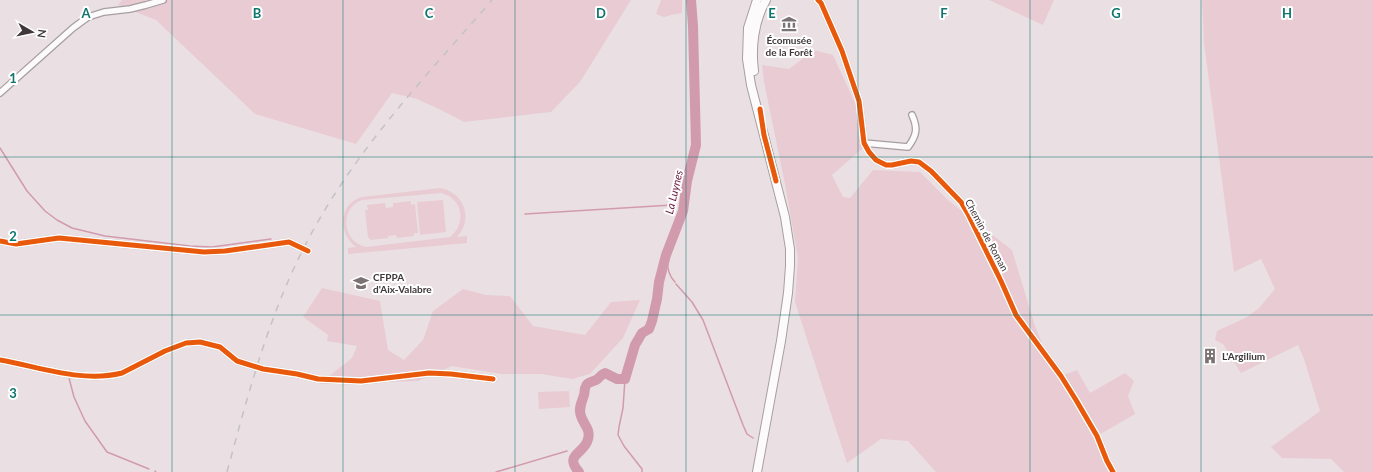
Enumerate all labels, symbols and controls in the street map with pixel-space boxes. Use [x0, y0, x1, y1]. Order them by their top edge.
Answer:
text: A [80, 5, 91, 21]
text: B [253, 5, 262, 21]
text: C [425, 5, 434, 21]
text: D [596, 5, 606, 21]
text: E [768, 5, 776, 21]
text: F [940, 5, 948, 21]
text: G [1111, 5, 1121, 21]
text: H [1282, 5, 1292, 21]
north arrow [12, 12, 52, 52]
museum icon: Écomusée de la Forêt [780, 15, 798, 33]
text: N [35, 28, 49, 39]
place label: Écomusée de la Forêt [766, 34, 813, 58]
text: 1 [9, 70, 17, 86]
water label: La Luynes [662, 168, 685, 215]
street label: Chemin de Roman [963, 197, 1011, 273]
text: 2 [9, 228, 17, 244]
place label: CFPPA d'Aix-Valabre [373, 271, 432, 295]
school or university icon: CFPPA d'Aix-Valabre [352, 274, 370, 292]
building icon: L'Argilium [1201, 347, 1219, 365]
place label: L'Argilium [1222, 350, 1265, 362]
text: 3 [9, 385, 17, 401]

